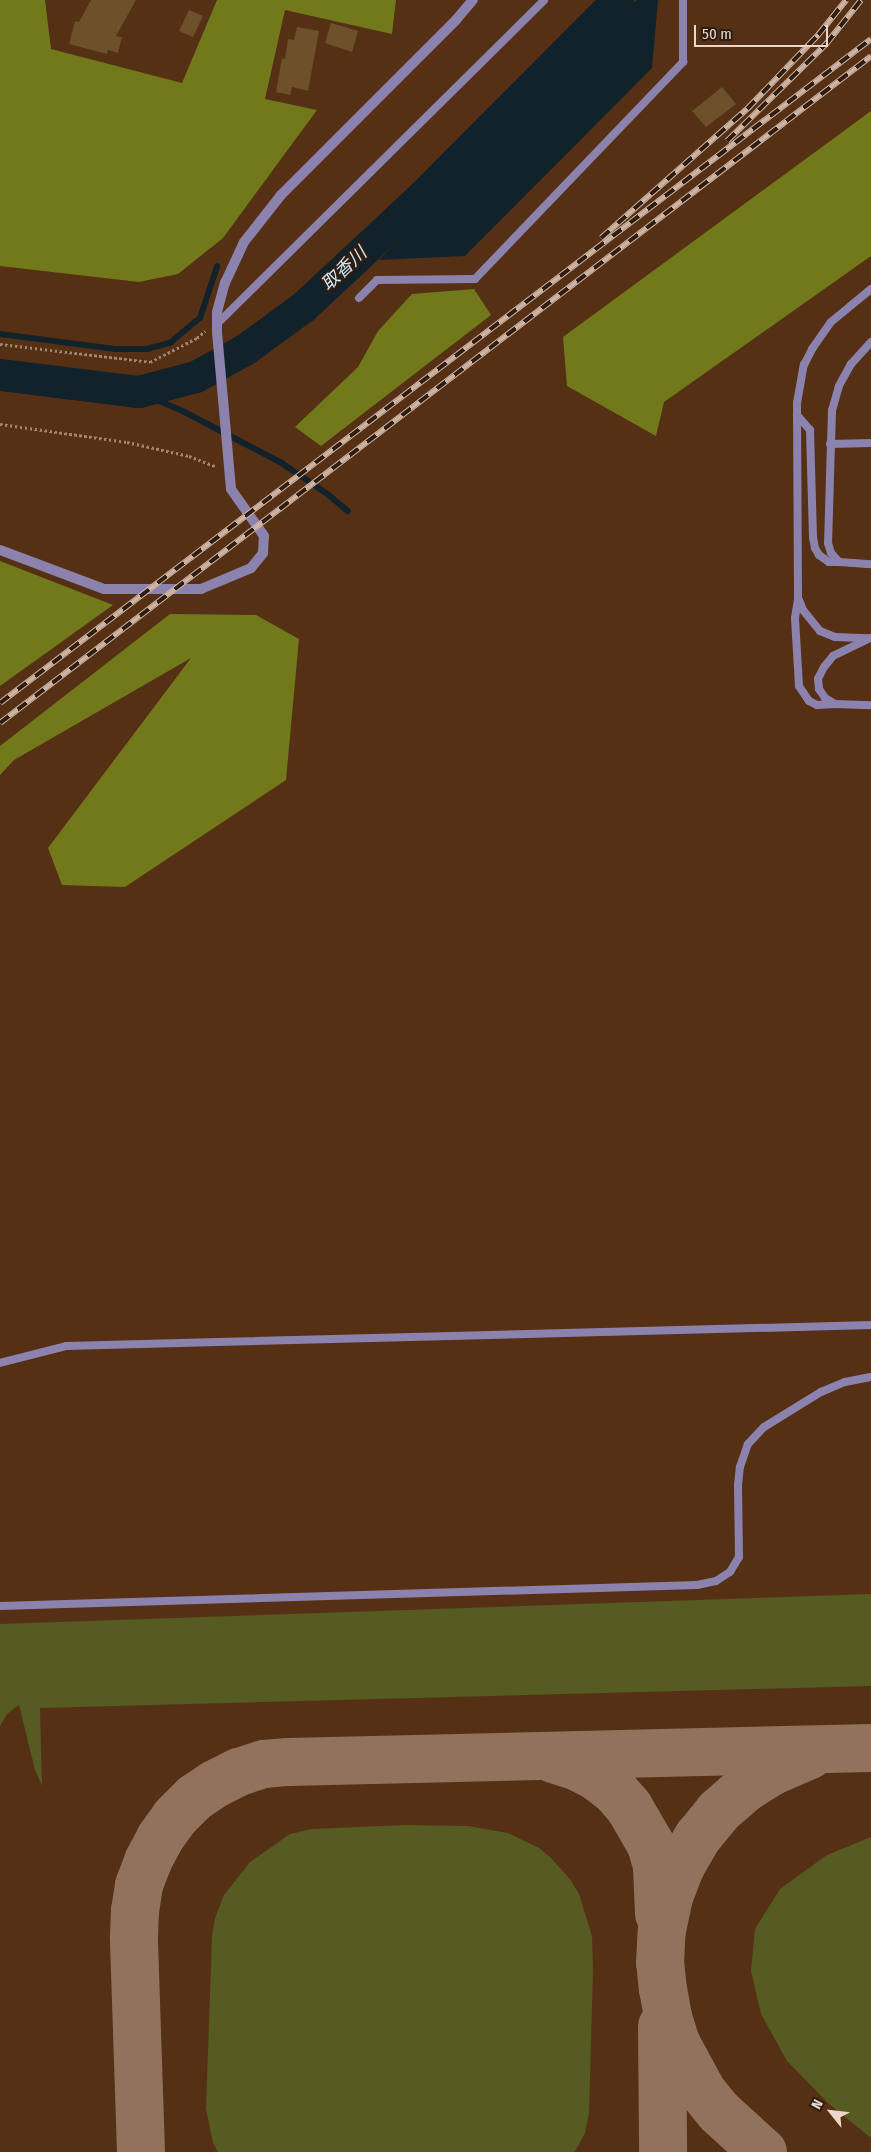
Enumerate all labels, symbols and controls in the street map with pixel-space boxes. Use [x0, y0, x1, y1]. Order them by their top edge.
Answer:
scale bar [696, 15, 830, 47]
text: 50 m [702, 25, 732, 43]
water label: 取香川 [317, 243, 371, 295]
north arrow [806, 2087, 856, 2137]
text: N [808, 2097, 827, 2112]

